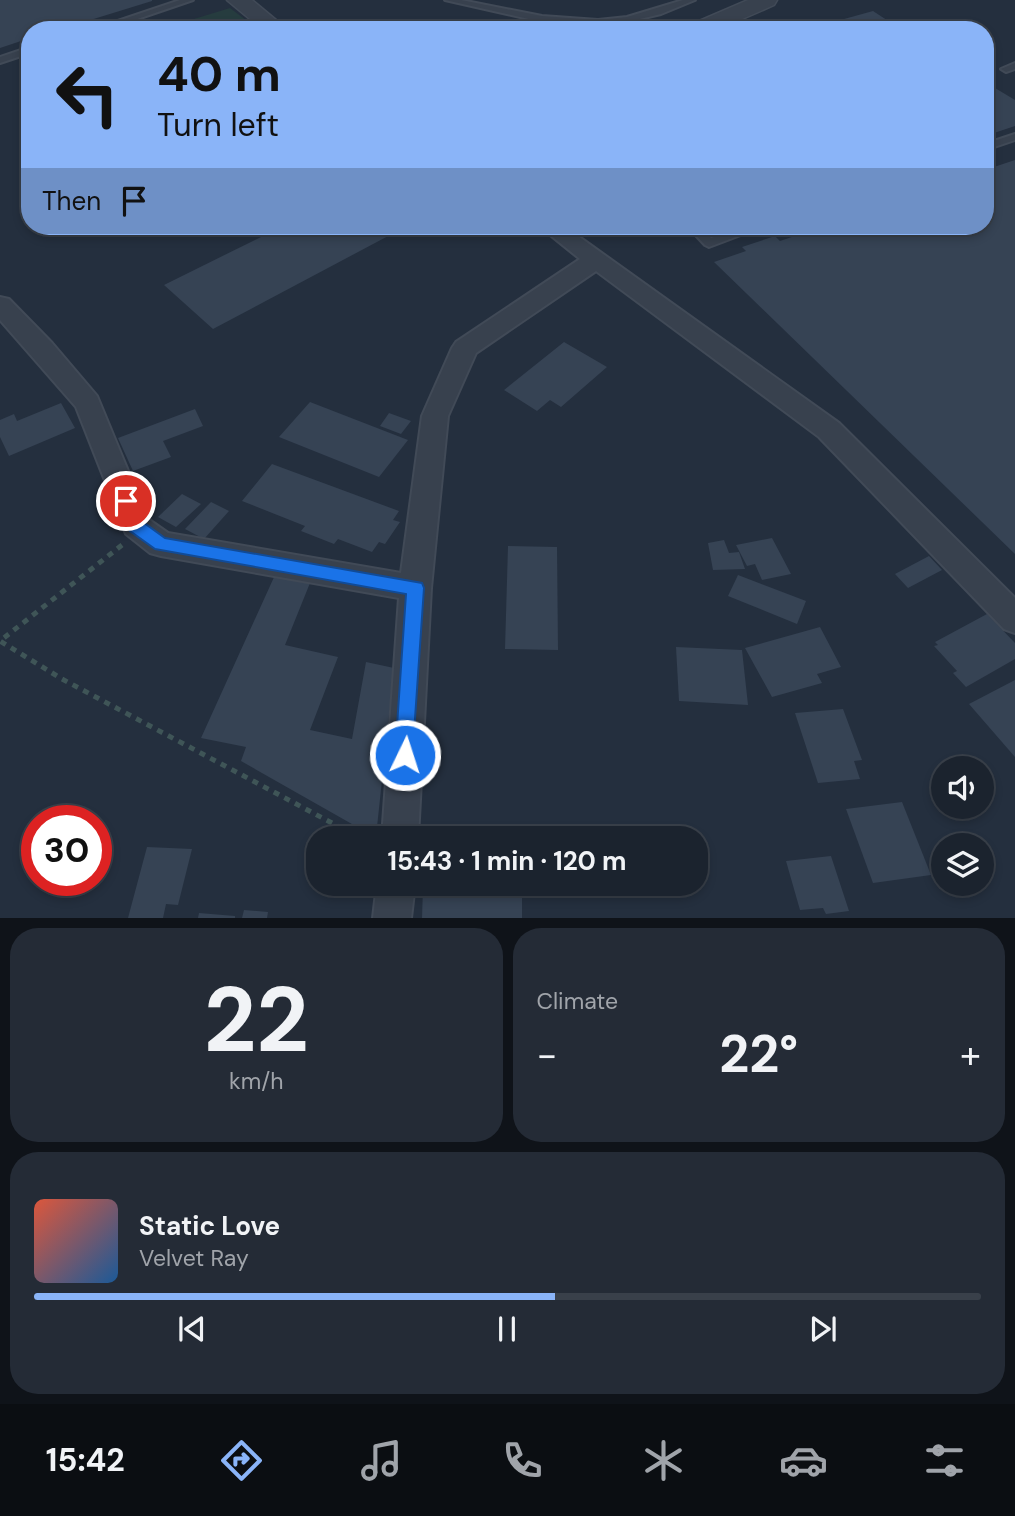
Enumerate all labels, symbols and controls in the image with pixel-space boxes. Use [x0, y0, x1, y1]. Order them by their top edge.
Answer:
text: 40 m [157, 42, 281, 106]
icon: left [42, 49, 133, 140]
text: Turn left [157, 104, 279, 146]
icon: arrive [115, 182, 153, 220]
text: Then [42, 184, 101, 218]
pin [96, 471, 156, 531]
icon: arrive [107, 482, 145, 520]
position arrow [368, 718, 442, 792]
map controls [931, 756, 994, 896]
button: sound [931, 756, 994, 819]
speed limit sign: 30 [21, 805, 112, 896]
button: layers [931, 833, 994, 896]
text: 15:43 · 1 min · 120 m [388, 844, 626, 878]
text: 22 [204, 961, 309, 1079]
text: Climate [537, 986, 618, 1016]
text: 22° [719, 1020, 798, 1088]
text: − [537, 1030, 557, 1080]
text: + [960, 1030, 981, 1080]
text: km/h [229, 1066, 283, 1096]
text: Static Love [139, 1209, 280, 1243]
text: Velvet Ray [139, 1243, 249, 1273]
icon: previous [173, 1310, 211, 1348]
icon: pause [488, 1310, 526, 1348]
icon: next [804, 1310, 842, 1348]
icon: directions [217, 1436, 266, 1485]
icon: music [357, 1436, 406, 1485]
icon: phone [498, 1436, 547, 1485]
icon: climate [639, 1436, 688, 1485]
icon: car [779, 1436, 828, 1485]
icon: filters [920, 1436, 969, 1485]
text: 15:42 [46, 1439, 125, 1481]

